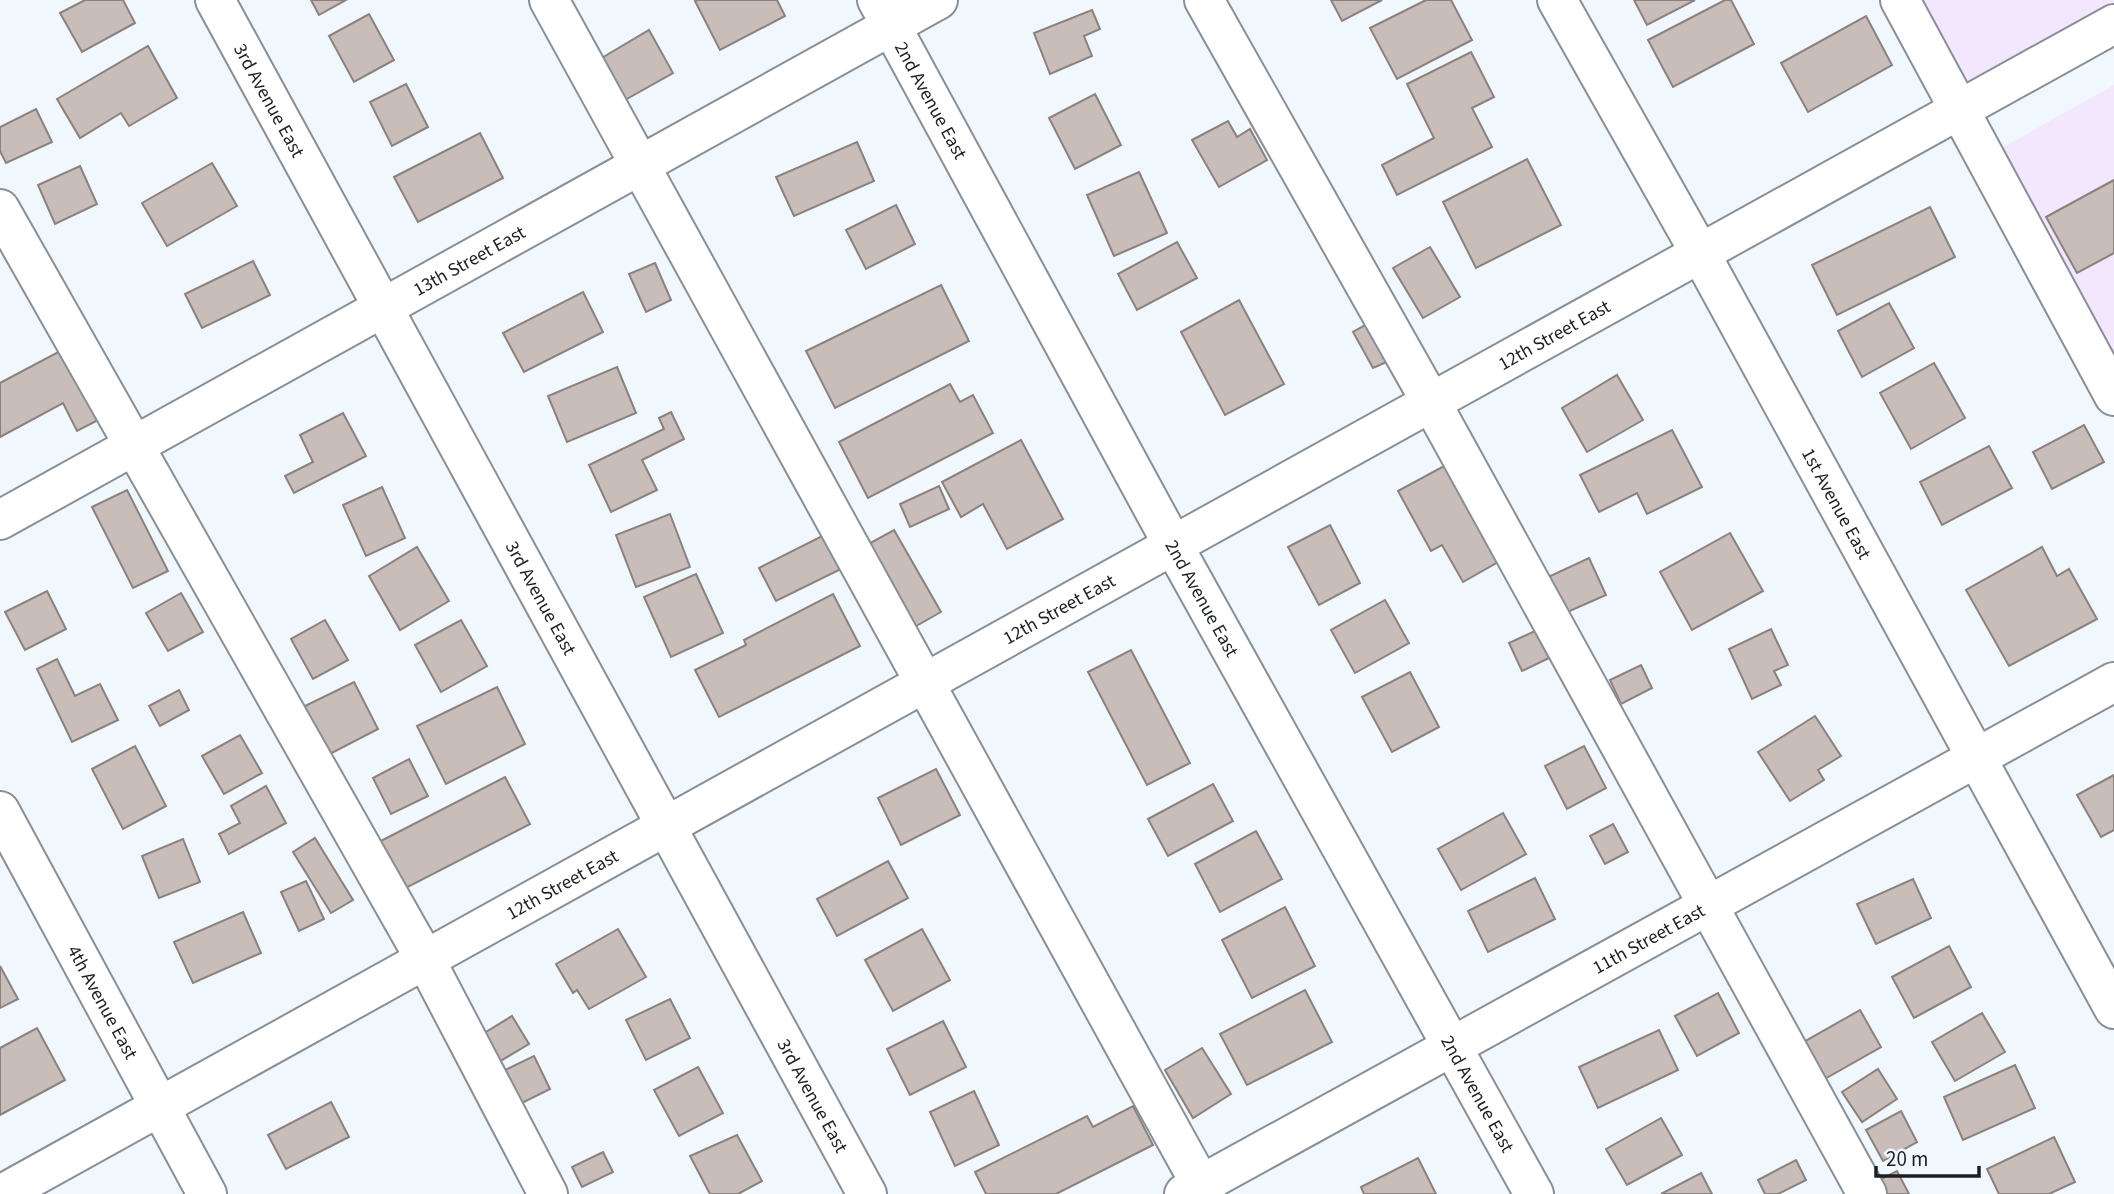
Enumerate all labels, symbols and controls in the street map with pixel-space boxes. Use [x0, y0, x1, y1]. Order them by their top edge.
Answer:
street label: 2nd Avenue East [887, 37, 973, 165]
street label: 3rd Avenue East [226, 39, 311, 163]
street label: 13th Street East [408, 219, 531, 303]
street label: 12th Street East [1493, 293, 1616, 378]
street label: 1st Avenue East [1794, 443, 1877, 565]
street label: 2nd Avenue East [1158, 535, 1245, 663]
street label: 3rd Avenue East [498, 537, 582, 661]
street label: 12th Street East [998, 568, 1121, 652]
street label: 12th Street East [502, 843, 624, 927]
street label: 11th Street East [1588, 898, 1711, 982]
street label: 4th Avenue East [60, 941, 144, 1065]
street label: 2nd Avenue East [1433, 1031, 1521, 1158]
street label: 3rd Avenue East [770, 1034, 854, 1158]
scale bar [1876, 1134, 1979, 1178]
text: 20 m [1886, 1144, 1928, 1174]

